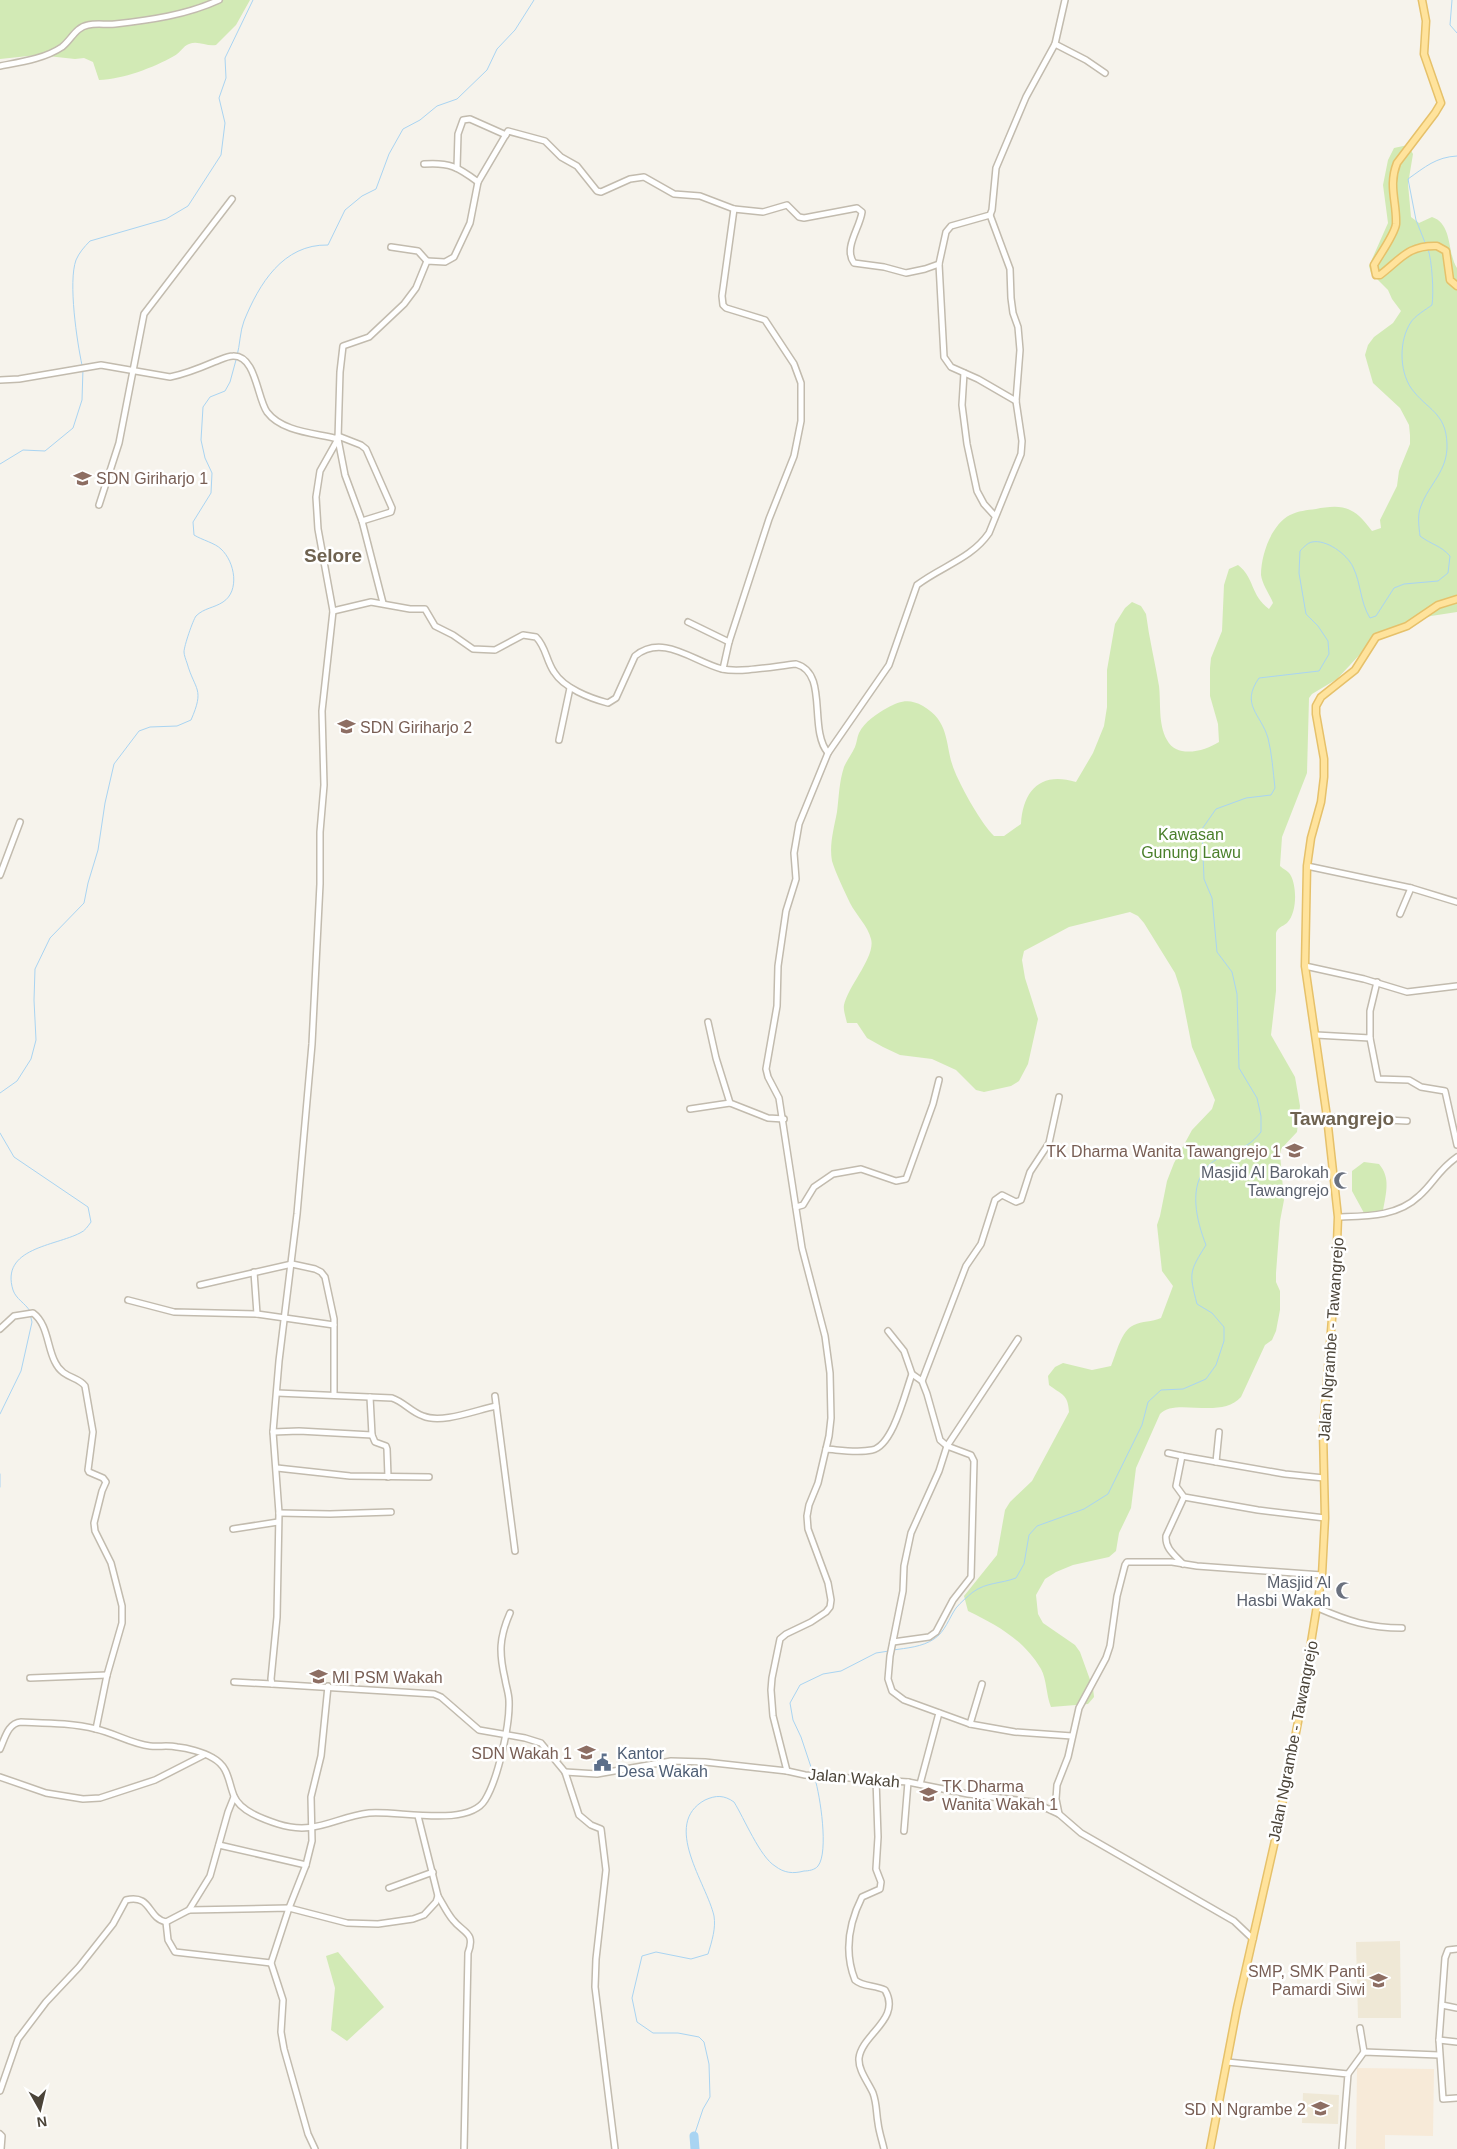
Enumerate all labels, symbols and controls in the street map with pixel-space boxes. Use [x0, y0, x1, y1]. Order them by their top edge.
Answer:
school or university icon: SDN Giriharjo 1 [72, 468, 92, 488]
place label: SDN Giriharjo 1 [96, 470, 208, 487]
district label: Selore [304, 545, 362, 566]
school or university icon: SDN Giriharjo 2 [336, 717, 356, 737]
place label: SDN Giriharjo 2 [360, 719, 472, 736]
park label: Kawasan Gunung Lawu [1141, 826, 1241, 861]
district label: Tawangrejo [1290, 1108, 1394, 1129]
school or university icon: TK Dharma Wanita Tawangrejo 1 [1285, 1141, 1305, 1161]
place label: TK Dharma Wanita Tawangrejo 1 [1046, 1143, 1281, 1160]
place label: Masjid Al Barokah Tawangrejo [1201, 1164, 1329, 1199]
mosque icon: Masjid Al Barokah Tawangrejo [1333, 1171, 1353, 1191]
street label: Jalan Ngrambe - Tawangrejo [1315, 1236, 1347, 1441]
place label: Masjid Al Hasbi Wakah [1236, 1574, 1331, 1609]
mosque icon: Masjid Al Hasbi Wakah [1335, 1581, 1355, 1601]
street label: Jalan Ngrambe - Tawangrejo [1265, 1639, 1321, 1843]
school or university icon: MI PSM Wakah [308, 1667, 328, 1687]
place label: MI PSM Wakah [332, 1669, 443, 1686]
school or university icon: SDN Wakah 1 [576, 1743, 596, 1763]
place label: SDN Wakah 1 [471, 1745, 572, 1762]
place label: Kantor Desa Wakah [617, 1745, 708, 1780]
public building icon: Kantor Desa Wakah [593, 1752, 613, 1772]
street label: Jalan Wakah [807, 1766, 901, 1790]
place label: TK Dharma Wanita Wakah 1 [942, 1778, 1058, 1813]
school or university icon: TK Dharma Wanita Wakah 1 [918, 1785, 938, 1805]
place label: SMP, SMK Panti Pamardi Siwi [1248, 1963, 1365, 1998]
school or university icon: SMP, SMK Panti Pamardi Siwi [1369, 1970, 1389, 1990]
north arrow [15, 2084, 65, 2134]
school or university icon: SD N Ngrambe 2 [1310, 2099, 1330, 2119]
place label: SD N Ngrambe 2 [1184, 2101, 1306, 2118]
text: N [36, 2113, 48, 2131]

